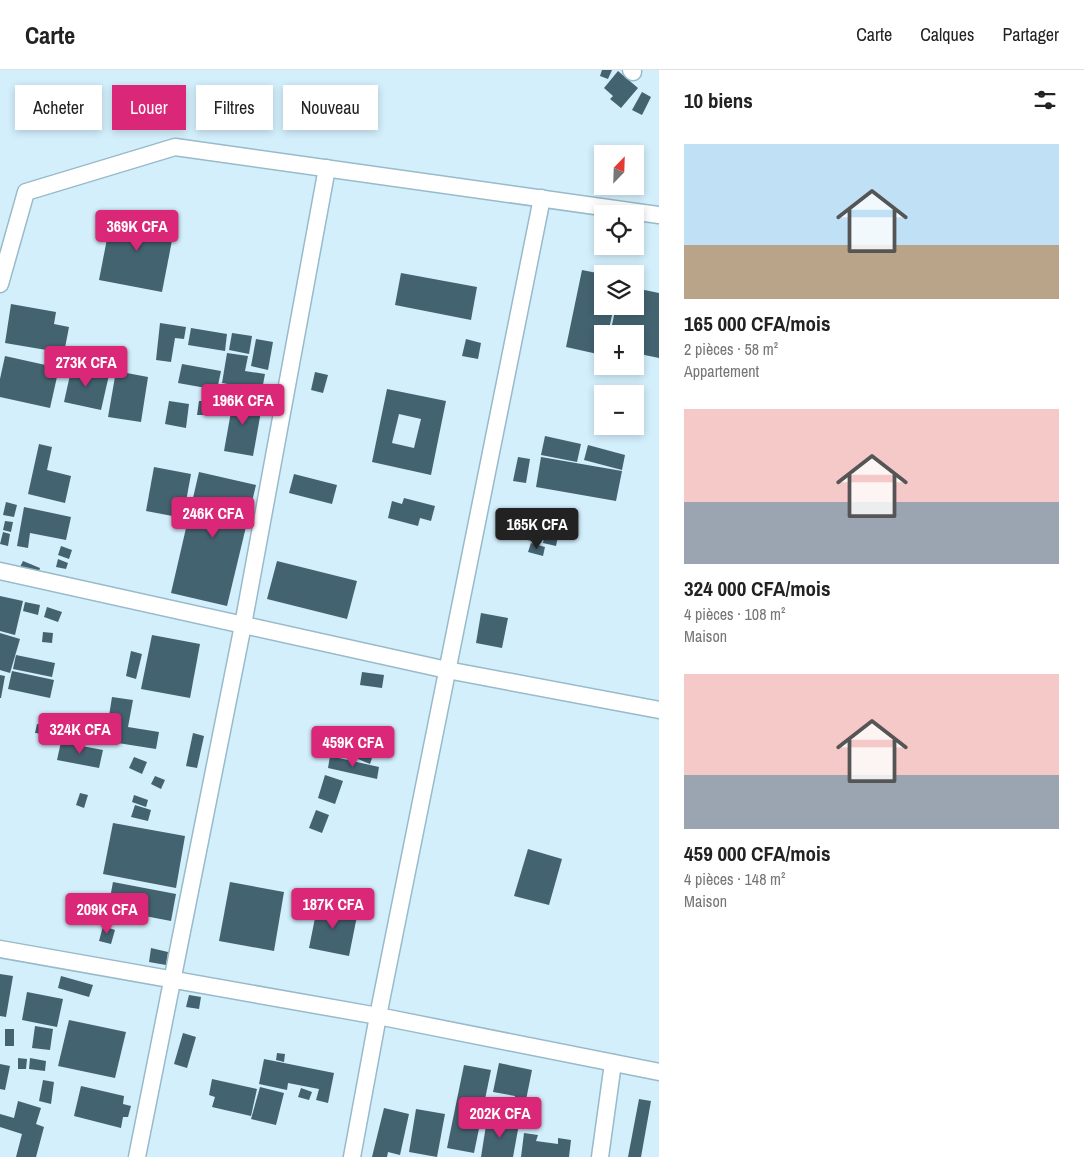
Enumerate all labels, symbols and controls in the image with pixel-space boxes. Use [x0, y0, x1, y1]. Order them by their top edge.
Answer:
text: Carte [25, 19, 75, 51]
text: Carte [856, 22, 892, 47]
text: Calques [920, 22, 974, 47]
text: Partager [1002, 22, 1059, 47]
chip: Acheter [15, 85, 102, 130]
chip: Louer [112, 85, 186, 130]
chip: Filtres [196, 85, 273, 130]
chip: Nouveau [283, 85, 378, 130]
text: 10 biens [684, 86, 753, 115]
icon: filters [1031, 86, 1059, 114]
north arrow [594, 145, 644, 195]
map controls [594, 145, 644, 435]
icon: home [827, 176, 917, 266]
button: locate [594, 205, 644, 255]
pin: 369K CFA [85, 210, 189, 252]
text: 369K CFA [106, 215, 168, 237]
button: layers [594, 265, 644, 315]
text: 165 000 CFA/mois [684, 309, 830, 338]
button: + [594, 325, 644, 375]
text: 2 pièces · 58 m² [684, 338, 778, 360]
pin: 273K CFA [34, 346, 138, 388]
text: 273K CFA [55, 351, 117, 373]
text: Appartement [684, 360, 759, 382]
pin: 196K CFA [191, 384, 295, 426]
button: − [594, 385, 644, 435]
text: 196K CFA [212, 389, 274, 411]
icon: home [827, 441, 917, 531]
pin: 246K CFA [161, 496, 265, 539]
text: 246K CFA [182, 502, 244, 524]
pin: 165K CFA [485, 508, 589, 550]
text: 165K CFA [506, 513, 568, 535]
text: 324 000 CFA/mois [684, 574, 830, 603]
text: 4 pièces · 108 m² [684, 603, 785, 625]
text: Maison [684, 625, 727, 647]
icon: home [827, 706, 917, 796]
pin: 324K CFA [28, 712, 132, 755]
text: 324K CFA [49, 718, 111, 740]
pin: 459K CFA [301, 726, 405, 768]
text: 459K CFA [322, 731, 384, 753]
text: 459 000 CFA/mois [684, 839, 830, 868]
text: 4 pièces · 148 m² [684, 868, 785, 890]
pin: 187K CFA [281, 888, 385, 930]
text: Maison [684, 890, 727, 912]
pin: 209K CFA [55, 892, 159, 935]
text: 187K CFA [302, 893, 364, 915]
text: 209K CFA [76, 898, 138, 920]
pin: 202K CFA [448, 1096, 552, 1139]
text: 202K CFA [469, 1102, 531, 1124]

